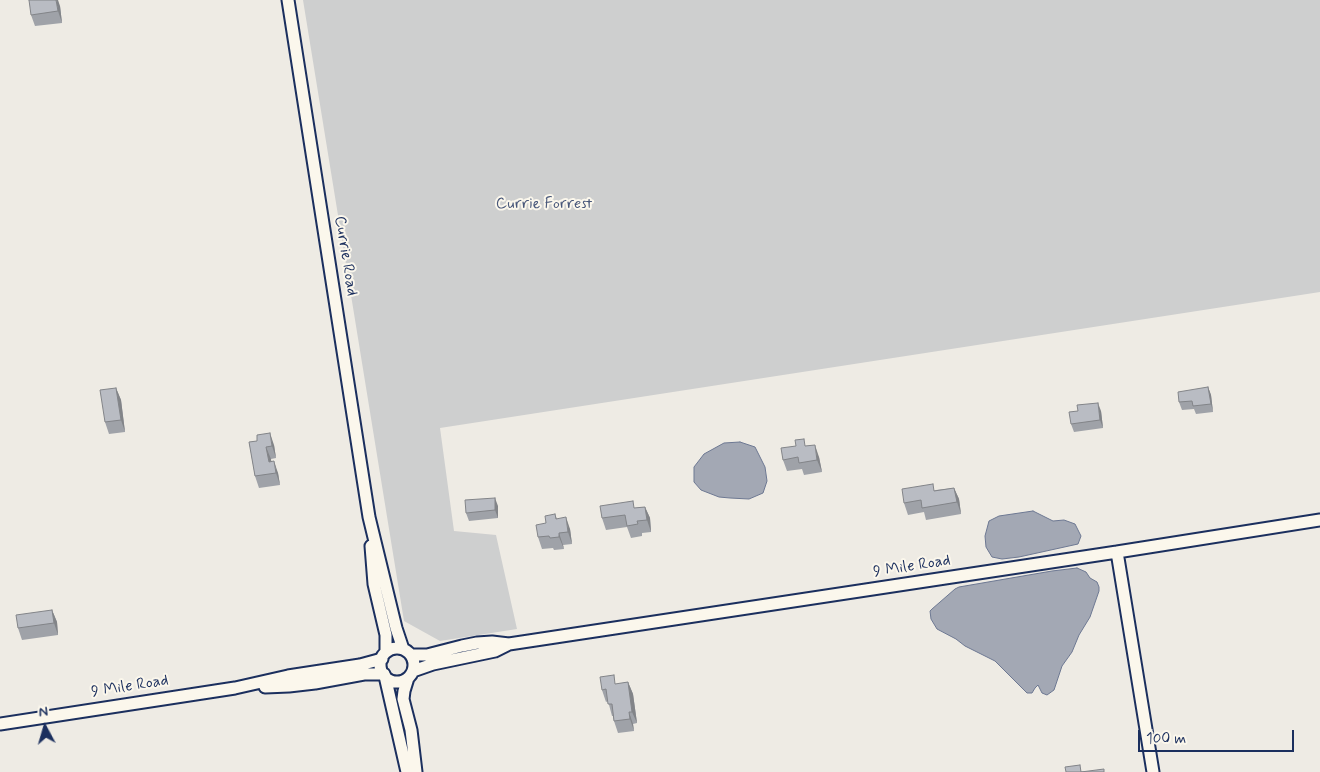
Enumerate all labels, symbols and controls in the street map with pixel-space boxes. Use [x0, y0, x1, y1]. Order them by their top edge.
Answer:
park label: Currie Forrest [496, 195, 592, 215]
street label: Currie Road [329, 215, 361, 297]
street label: 9 Mile Road [872, 551, 952, 583]
street label: 9 Mile Road [90, 671, 170, 703]
north arrow [20, 702, 70, 752]
text: N [38, 703, 49, 722]
scale bar [1140, 720, 1296, 752]
text: 100 m [1146, 729, 1186, 749]

